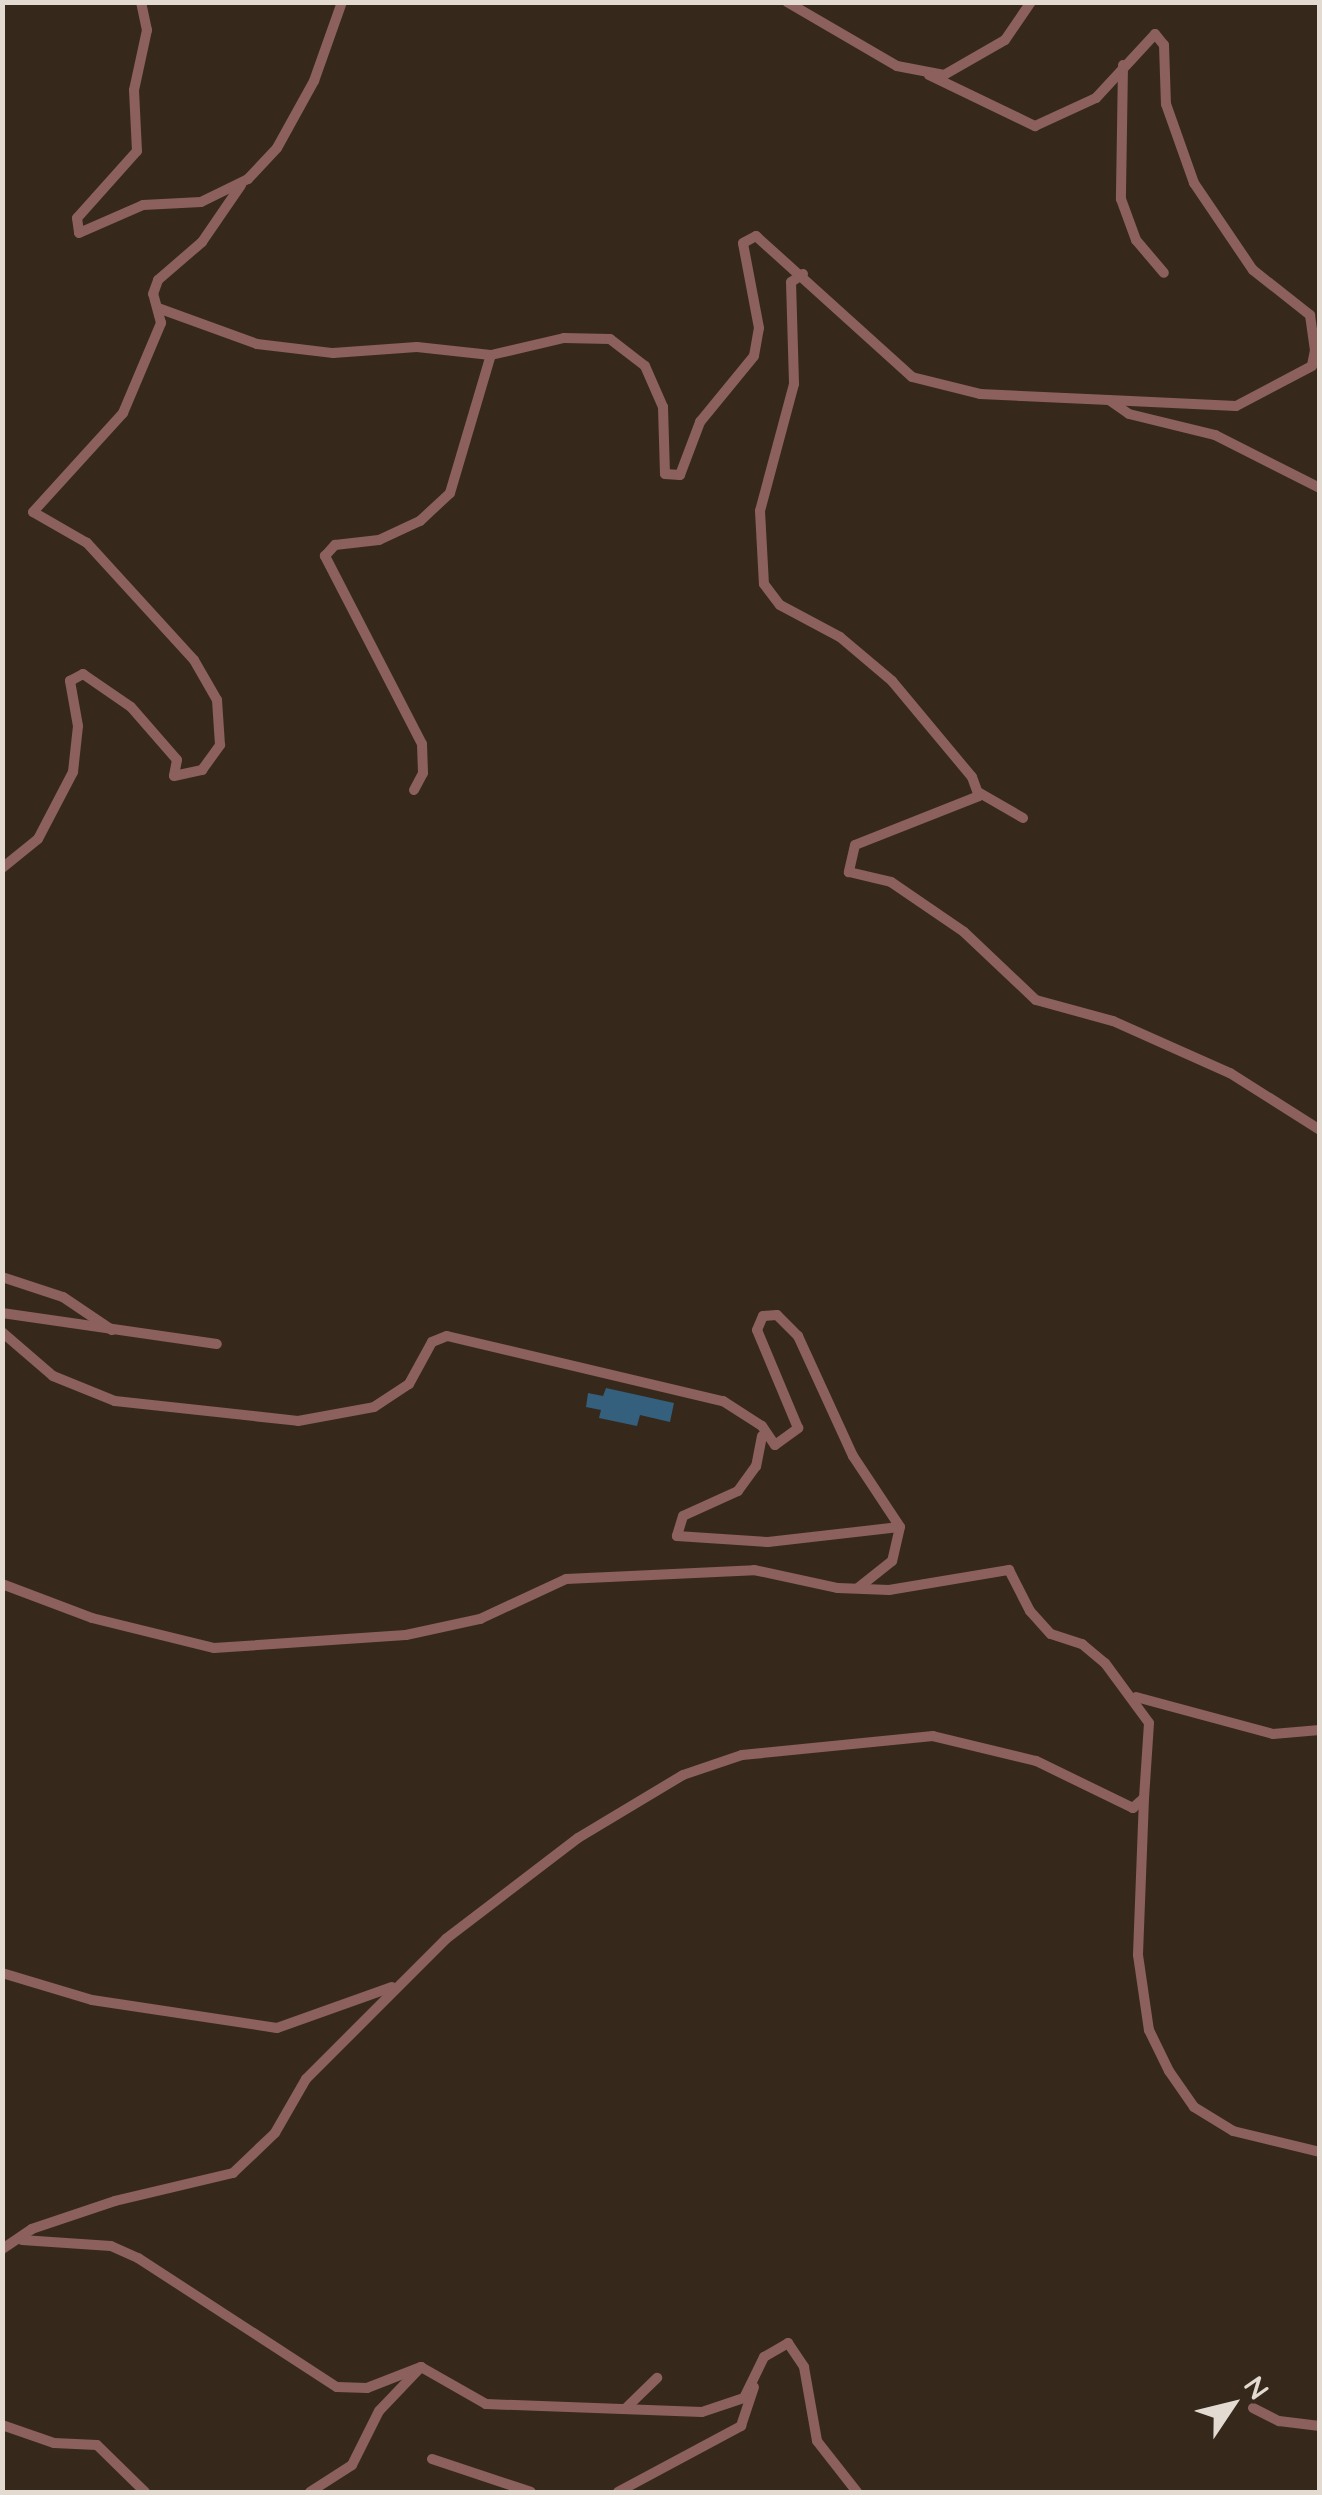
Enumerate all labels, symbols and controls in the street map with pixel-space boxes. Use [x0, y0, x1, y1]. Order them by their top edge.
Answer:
north arrow [1182, 2355, 1282, 2455]
text: N [1237, 2369, 1277, 2406]

